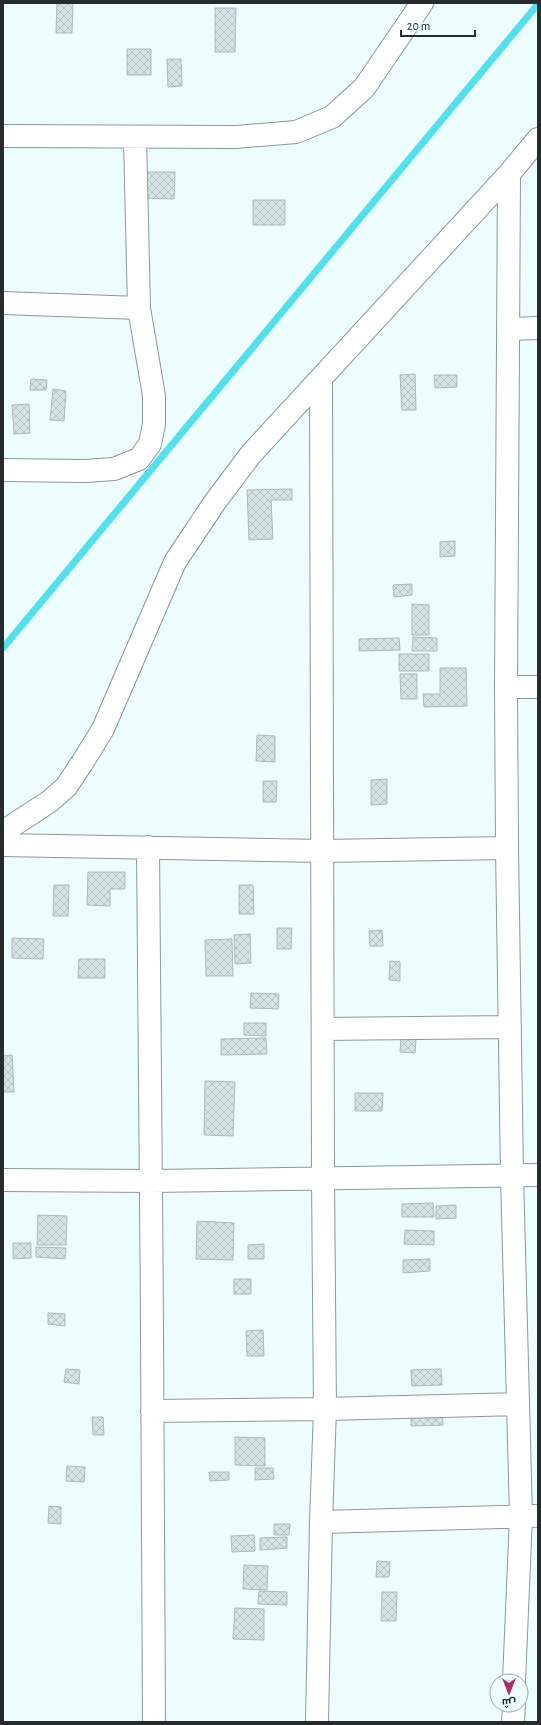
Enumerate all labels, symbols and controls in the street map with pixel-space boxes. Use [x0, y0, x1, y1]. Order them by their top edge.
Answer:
scale bar [401, 12, 475, 38]
text: 20 m [407, 20, 430, 32]
north arrow [489, 1673, 529, 1713]
text: ش [502, 1696, 516, 1708]

